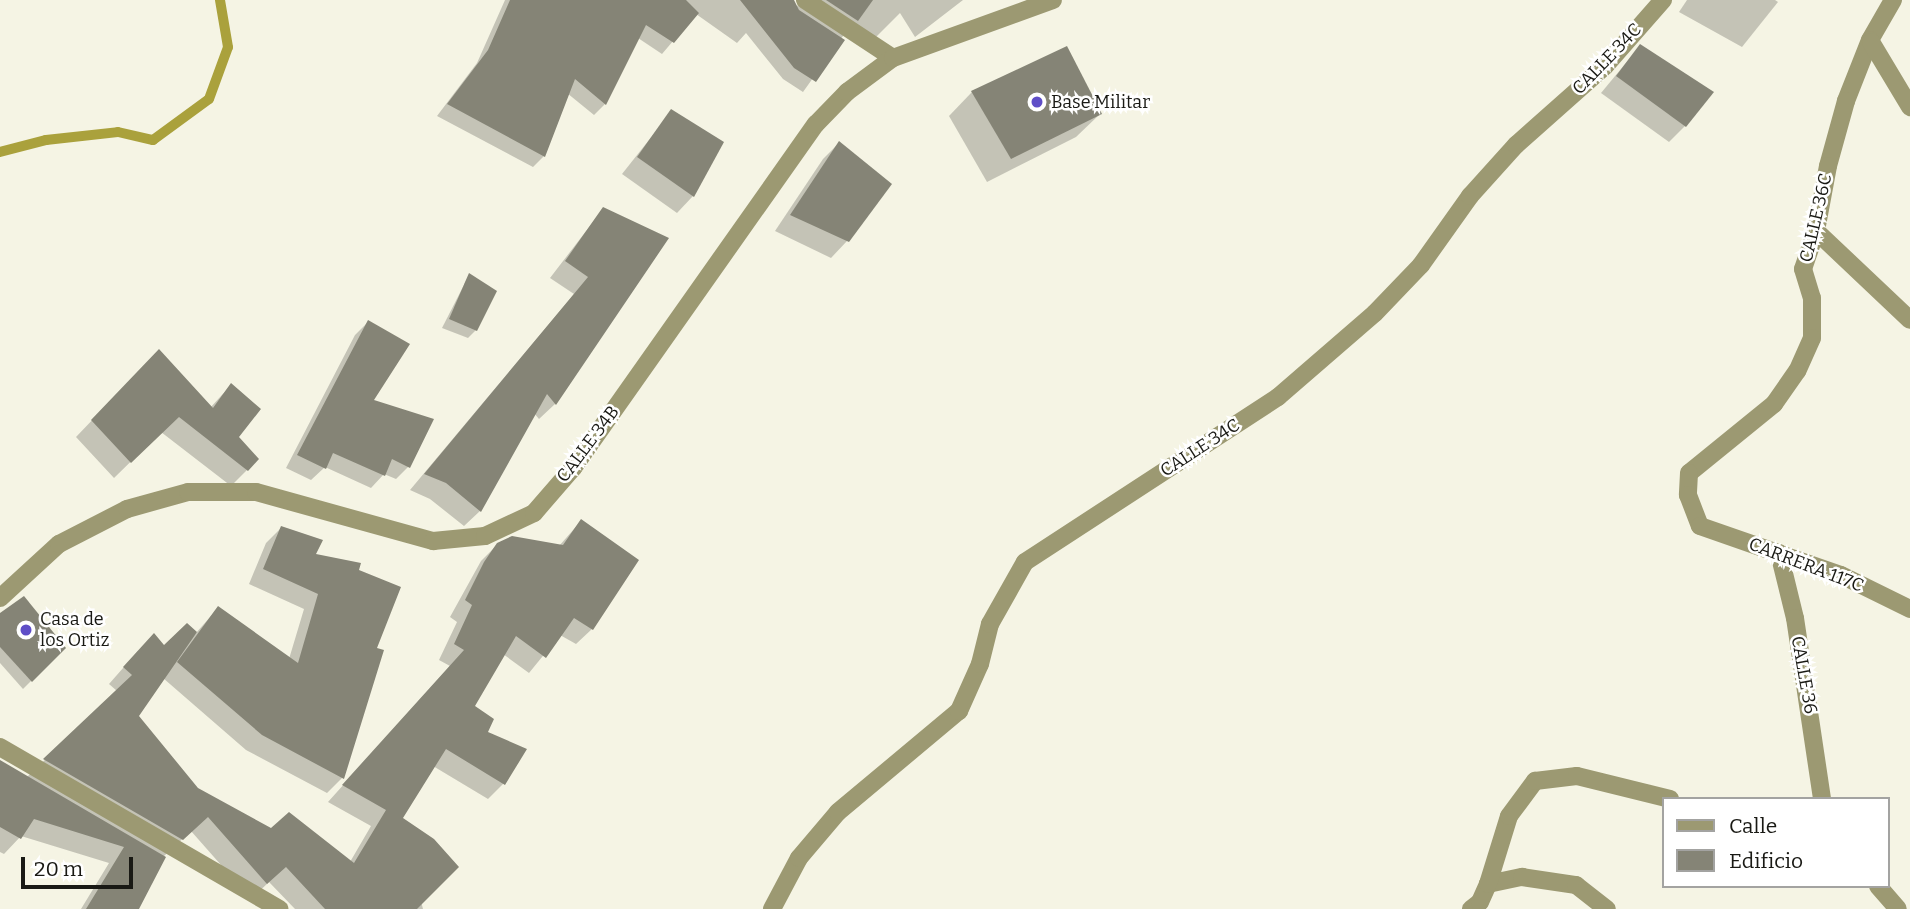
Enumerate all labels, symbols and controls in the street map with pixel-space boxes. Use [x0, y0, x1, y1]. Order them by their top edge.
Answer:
street label: CALLE 34C [1568, 19, 1646, 99]
place label: Base Militar [1051, 91, 1150, 113]
marker: Base Militar [1029, 94, 1045, 110]
street label: CALLE 36C [1795, 172, 1837, 264]
street label: CALLE 34B [552, 401, 624, 487]
street label: CALLE 34C [1156, 414, 1244, 482]
street label: CARRERA 117C [1746, 533, 1866, 597]
place label: Casa de los Ortiz [40, 609, 109, 652]
marker: Casa de los Ortiz [18, 622, 34, 638]
street label: CALLE 36 [1787, 634, 1821, 716]
legend [1661, 797, 1889, 888]
text: Calle [1729, 813, 1777, 839]
scale bar [24, 842, 136, 886]
text: Edificio [1729, 848, 1803, 874]
text: 20 m [34, 856, 83, 882]

